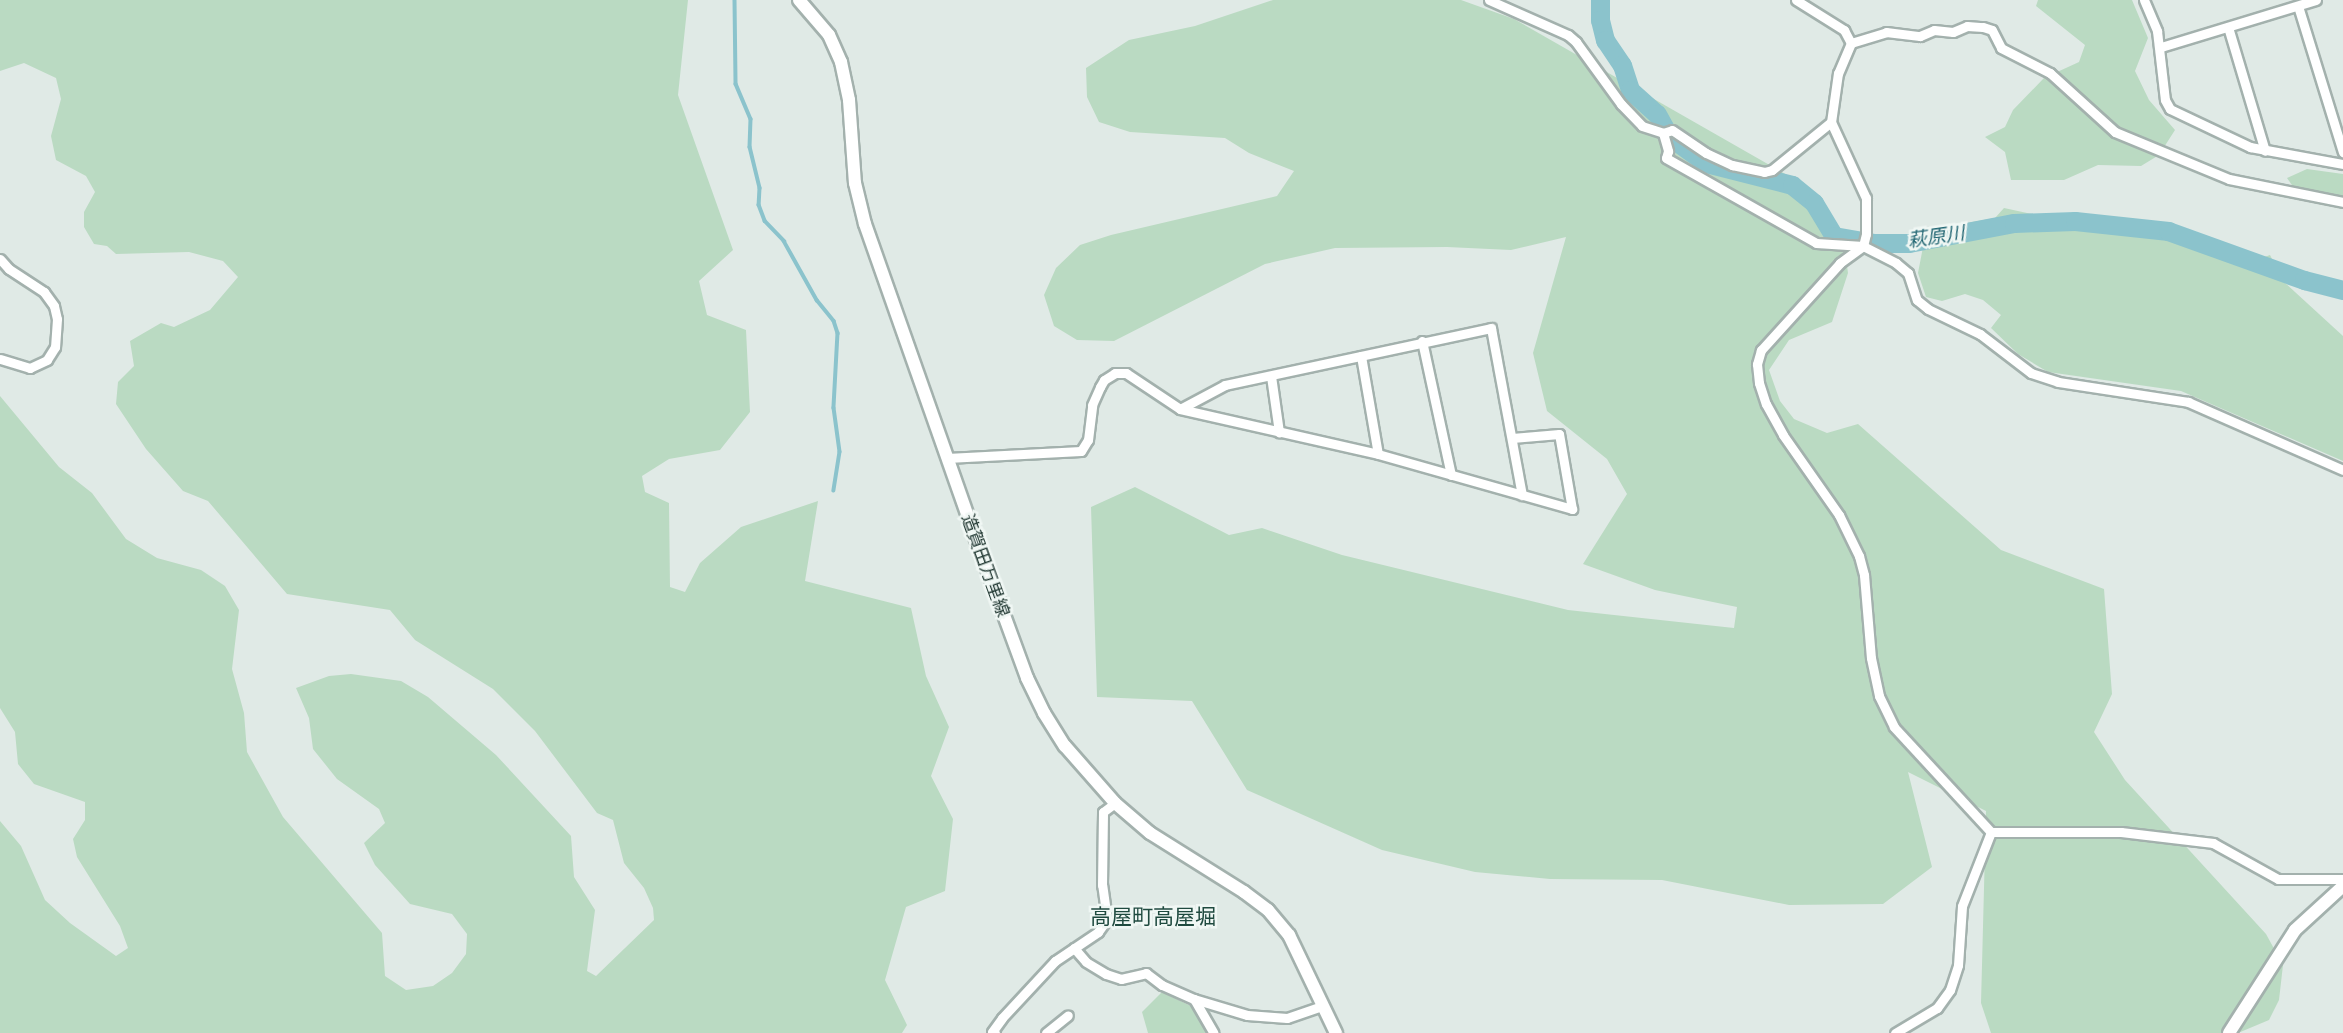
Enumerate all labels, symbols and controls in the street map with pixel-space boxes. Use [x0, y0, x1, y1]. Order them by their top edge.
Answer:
water label: 萩原川 [1906, 221, 1966, 251]
street label: 造賀田万里線 [957, 511, 1015, 619]
district label: 高屋町高屋堀 [1090, 903, 1216, 929]

